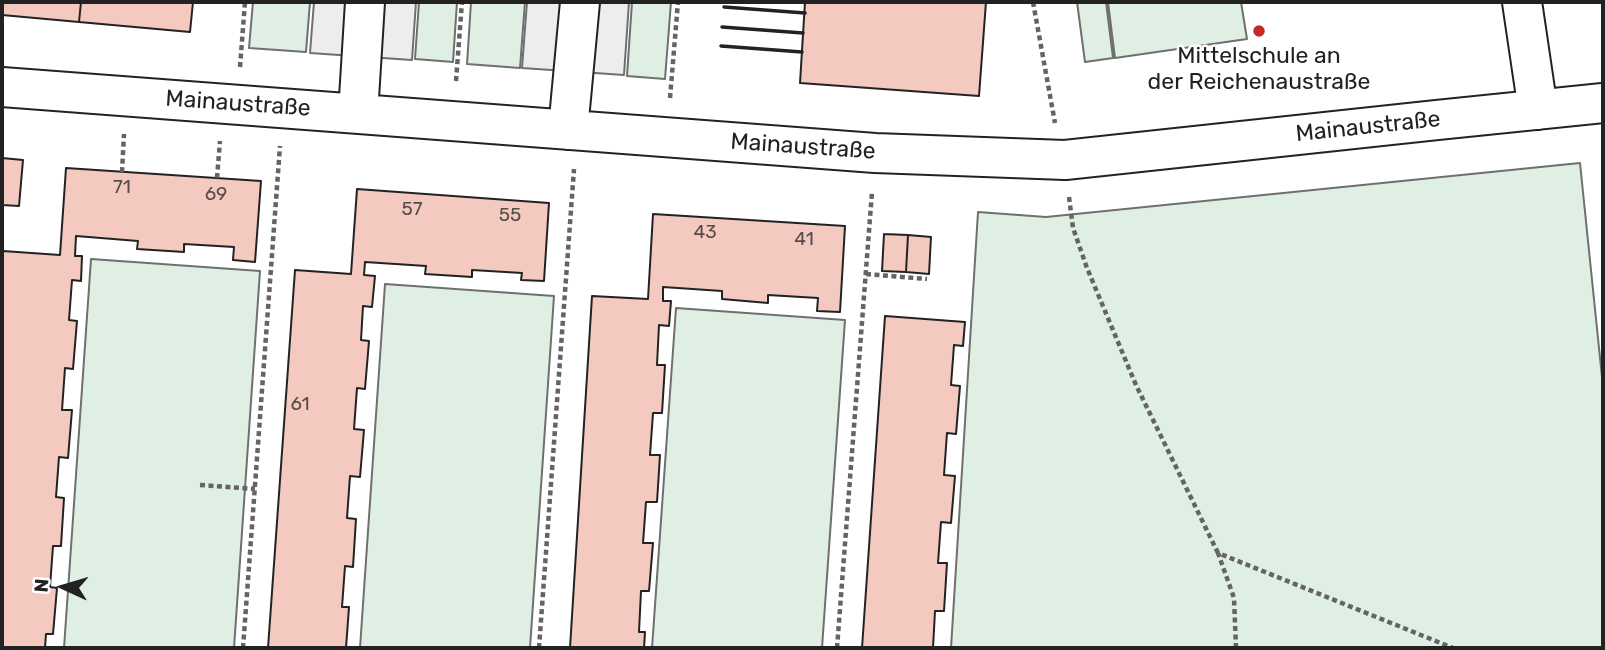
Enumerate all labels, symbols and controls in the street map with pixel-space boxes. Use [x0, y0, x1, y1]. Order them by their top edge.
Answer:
marker: Mittelschule an der Reichenaustraße [1251, 23, 1267, 39]
place label: Mittelschule an der Reichenaustraße [1148, 42, 1370, 96]
street label: Mainaustraße [165, 85, 311, 123]
street label: Mainaustraße [1294, 106, 1442, 148]
street label: Mainaustraße [730, 128, 876, 166]
house number: 71 [113, 177, 131, 199]
house number: 69 [205, 184, 227, 206]
house number: 57 [401, 199, 423, 221]
house number: 55 [499, 205, 521, 227]
house number: 43 [693, 222, 717, 244]
house number: 41 [794, 229, 814, 251]
house number: 61 [290, 394, 310, 416]
north arrow [28, 552, 98, 622]
text: N [30, 578, 54, 593]

